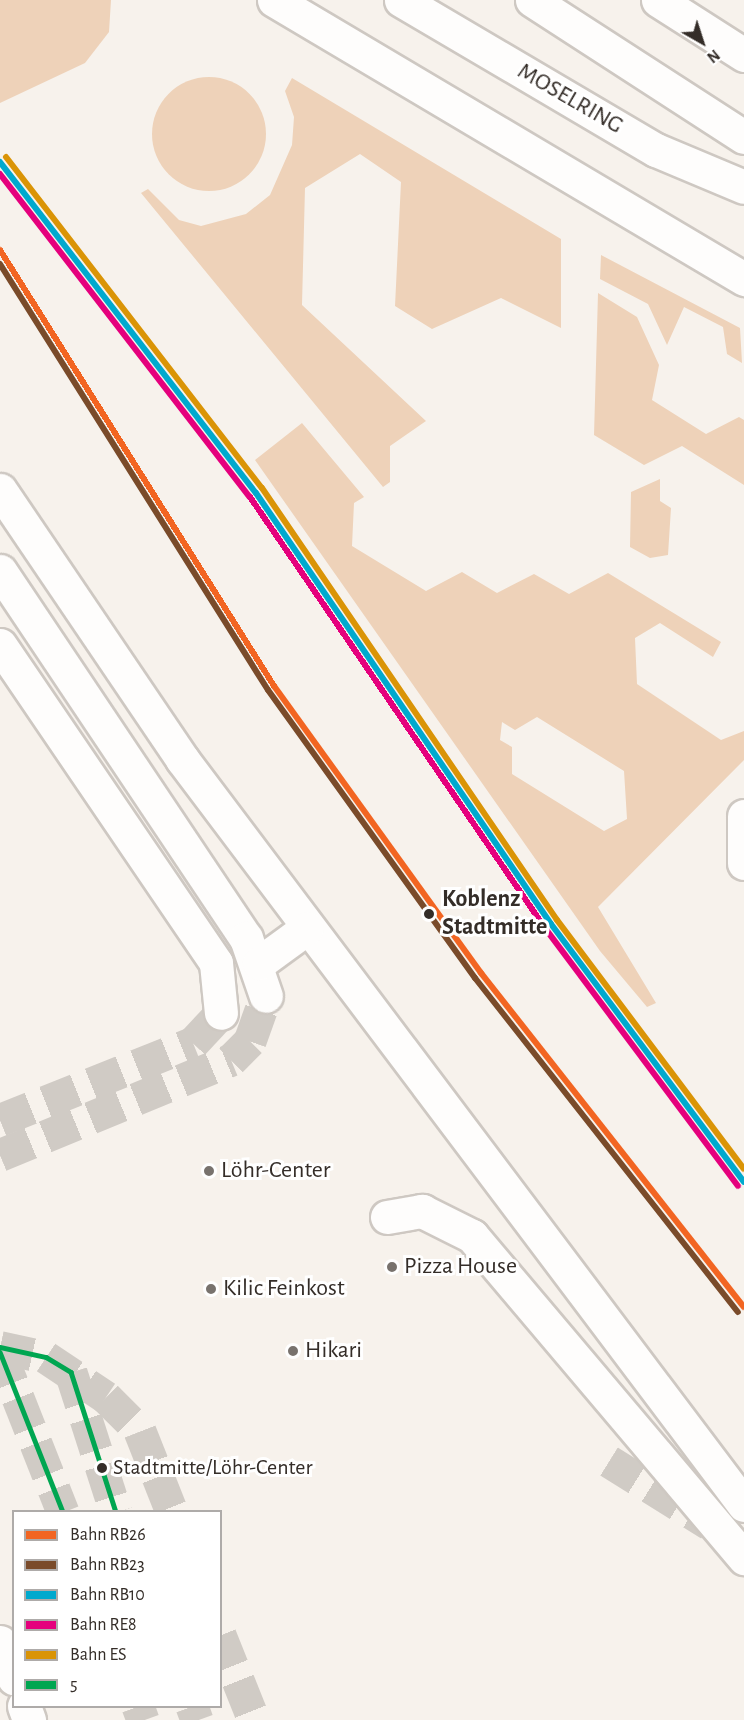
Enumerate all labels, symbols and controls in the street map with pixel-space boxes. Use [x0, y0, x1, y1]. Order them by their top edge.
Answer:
north arrow [672, 12, 732, 72]
text: N [704, 46, 723, 66]
street label: MOSELRING [512, 57, 628, 141]
place label: Koblenz Stadtmitte [442, 886, 547, 942]
marker: Koblenz Stadtmitte [420, 905, 438, 923]
place label: Löhr-Center [221, 1157, 331, 1185]
marker: Löhr-Center [202, 1164, 216, 1178]
place label: Pizza House [404, 1253, 517, 1281]
marker: Pizza House [385, 1260, 399, 1274]
place label: Kilic Feinkost [223, 1275, 345, 1303]
marker: Kilic Feinkost [204, 1282, 218, 1296]
place label: Hikari [305, 1337, 362, 1365]
marker: Hikari [286, 1344, 300, 1358]
place label: Stadtmitte/Löhr-Center [113, 1455, 312, 1481]
marker: Stadtmitte/Löhr-Center [96, 1462, 108, 1474]
legend [12, 1510, 222, 1708]
text: Bahn RB26 [70, 1526, 146, 1544]
text: Bahn RB23 [70, 1556, 145, 1574]
text: Bahn RB10 [70, 1586, 145, 1604]
text: Bahn RE8 [70, 1616, 137, 1634]
text: Bahn ES [70, 1646, 127, 1664]
text: 5 [70, 1676, 78, 1694]

